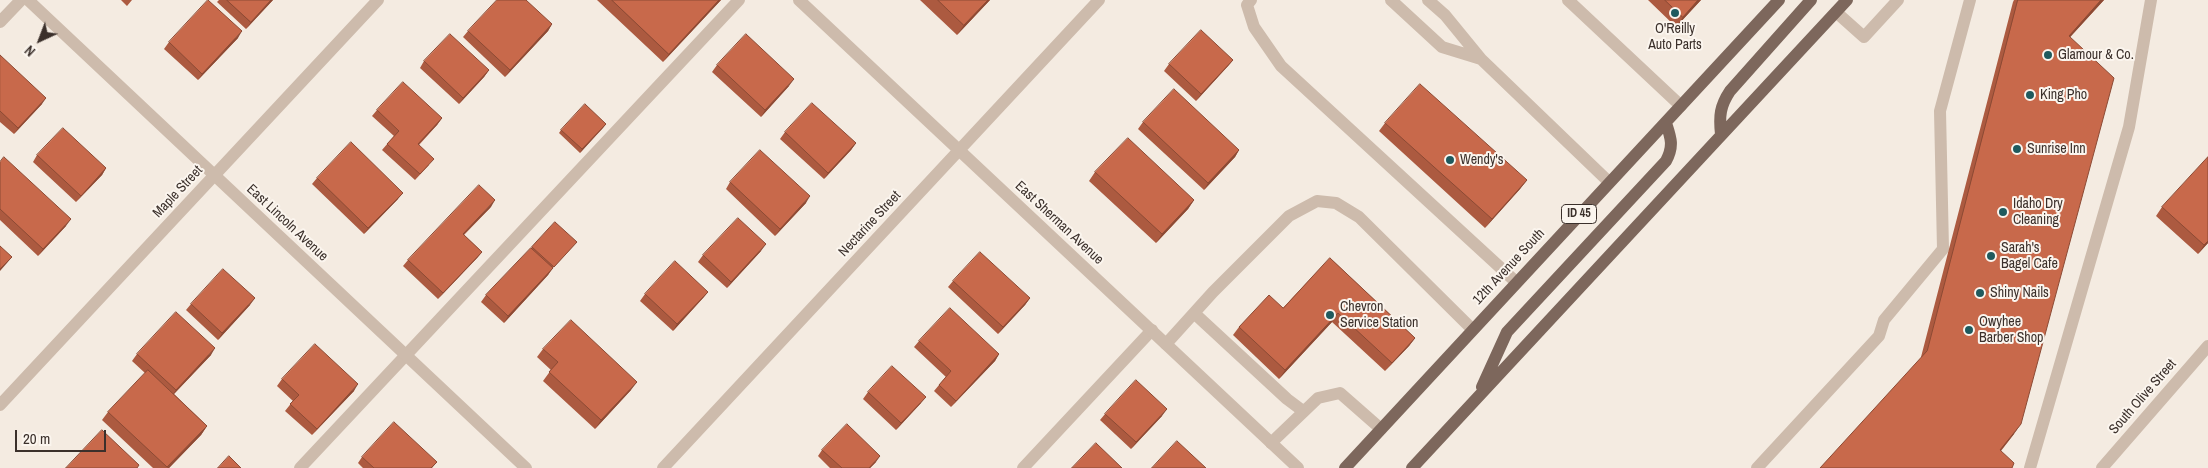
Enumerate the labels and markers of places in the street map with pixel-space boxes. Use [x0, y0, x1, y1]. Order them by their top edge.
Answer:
marker: O'Reilly Auto Parts [1669, 7, 1681, 19]
place label: O'Reilly Auto Parts [1648, 21, 1702, 54]
place label: Glamour & Co. [2058, 47, 2134, 63]
marker: Glamour & Co. [2042, 49, 2054, 61]
place label: King Pho [2040, 87, 2087, 103]
marker: King Pho [2024, 89, 2036, 101]
place label: Sunrise Inn [2027, 141, 2086, 157]
marker: Sunrise Inn [2011, 143, 2023, 155]
place label: Wendy's [1460, 152, 1503, 168]
marker: Wendy's [1444, 154, 1456, 166]
place label: Idaho Dry Cleaning [2013, 196, 2063, 228]
marker: Idaho Dry Cleaning [1997, 206, 2009, 218]
place label: Sarah's Bagel Cafe [2001, 240, 2058, 272]
marker: Sarah's Bagel Cafe [1985, 250, 1997, 262]
place label: Shiny Nails [1990, 285, 2049, 301]
marker: Shiny Nails [1974, 287, 1986, 299]
place label: Chevron Service Station [1340, 299, 1418, 332]
marker: Chevron Service Station [1324, 309, 1336, 321]
place label: Owyhee Barber Shop [1979, 314, 2043, 347]
marker: Owyhee Barber Shop [1963, 324, 1975, 336]

